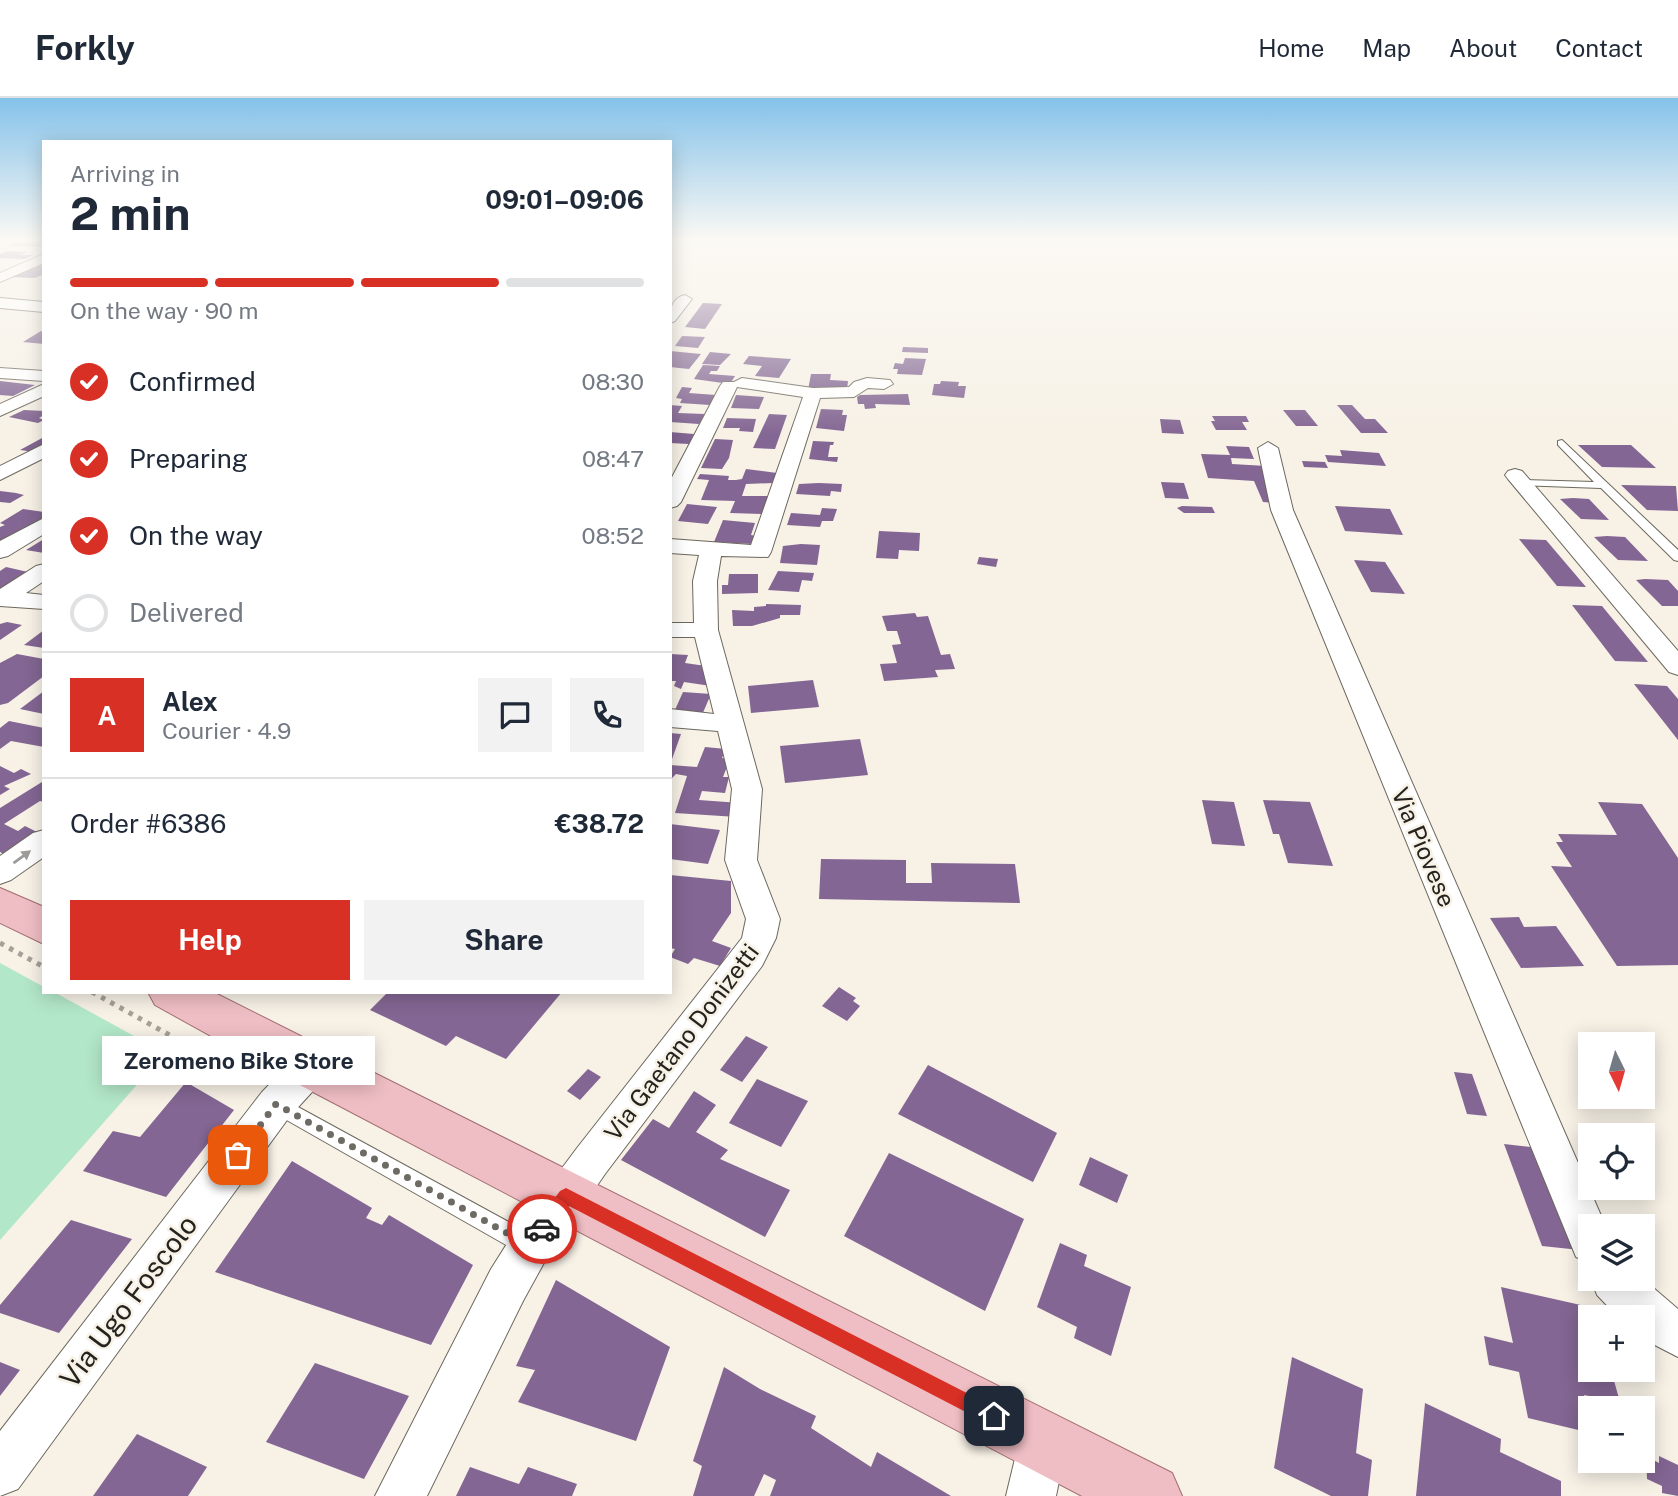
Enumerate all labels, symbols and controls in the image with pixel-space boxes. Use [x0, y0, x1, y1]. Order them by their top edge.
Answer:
text: Forkly [35, 29, 135, 67]
text: Home [1258, 34, 1324, 62]
text: Map [1362, 34, 1411, 62]
text: About [1449, 34, 1517, 62]
text: Contact [1555, 34, 1643, 62]
text: Arriving in [70, 160, 180, 187]
text: 09:01–09:06 [485, 184, 644, 215]
text: 2 min [70, 186, 190, 240]
text: On the way · 90 m [70, 297, 258, 324]
icon: check [70, 363, 108, 401]
text: Confirmed [129, 366, 256, 397]
text: 08:30 [582, 368, 644, 395]
icon: check [70, 440, 108, 478]
text: Preparing [129, 443, 248, 474]
text: 08:47 [582, 445, 644, 472]
icon: check [70, 517, 108, 555]
text: On the way [129, 520, 263, 551]
text: 08:52 [582, 522, 644, 549]
text: Delivered [129, 597, 244, 628]
button: chat [478, 678, 552, 752]
button: phone [570, 678, 644, 752]
text: Alex [162, 686, 218, 717]
text: A [98, 700, 116, 731]
text: Courier · 4.9 [162, 717, 291, 744]
street label: Via Piovese [1386, 783, 1462, 911]
text: Order #6386 [70, 808, 226, 839]
text: €38.72 [555, 808, 644, 839]
one-way arrow [13, 850, 31, 864]
button: Help [70, 900, 350, 980]
button: Share [364, 900, 644, 980]
street label: Via Gaetano Donizetti [598, 938, 764, 1146]
north arrow [1578, 1032, 1656, 1110]
map controls [1578, 1032, 1655, 1473]
callout: Zeromeno Bike Store [102, 1036, 374, 1085]
text: Zeromeno Bike Store [123, 1047, 354, 1074]
button: locate [1578, 1123, 1655, 1200]
pin [208, 1125, 268, 1185]
icon: bag [219, 1136, 257, 1174]
courier [507, 1194, 577, 1264]
street label: Via Ugo Foscolo [52, 1208, 204, 1394]
icon: car [523, 1210, 561, 1248]
button: layers [1578, 1214, 1655, 1291]
button: + [1578, 1305, 1655, 1382]
pin [964, 1386, 1024, 1446]
button: − [1578, 1396, 1655, 1473]
icon: home [975, 1397, 1013, 1435]

